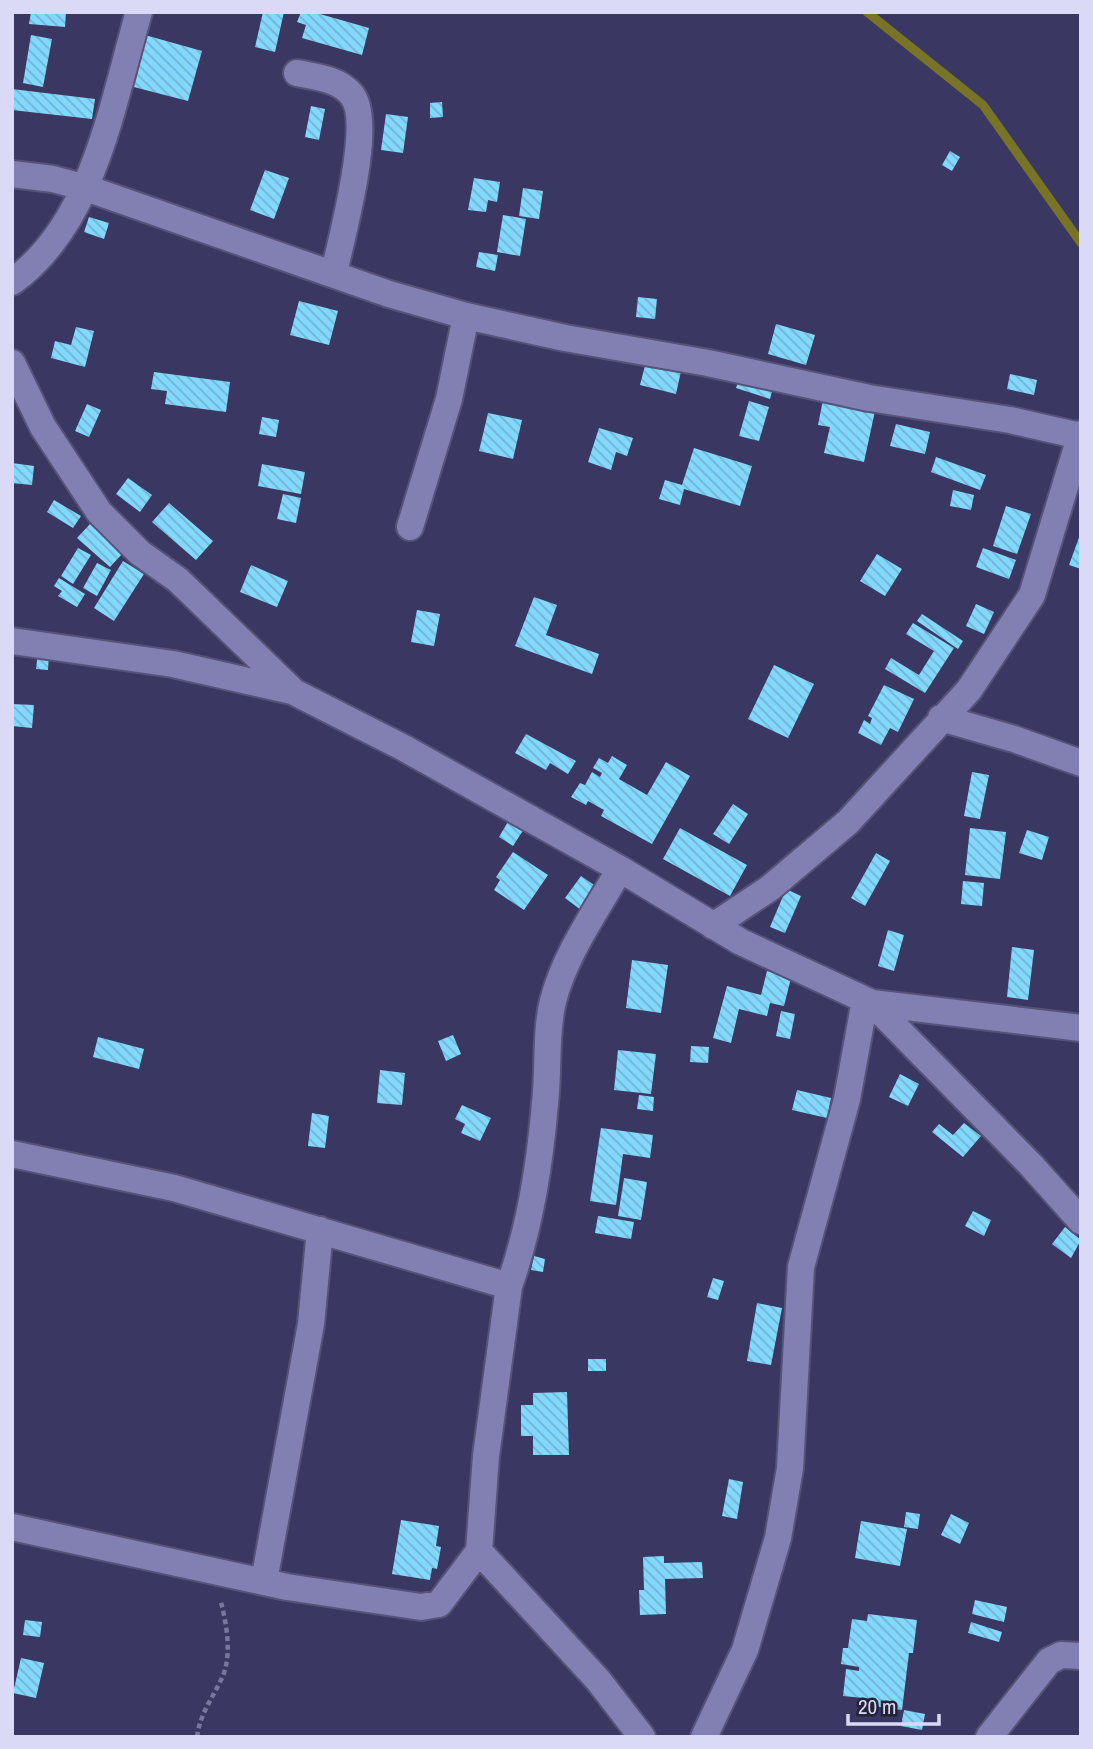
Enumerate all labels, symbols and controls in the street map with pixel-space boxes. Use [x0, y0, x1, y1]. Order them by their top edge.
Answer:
scale bar [848, 1682, 939, 1726]
text: 20 m [858, 1692, 896, 1721]

